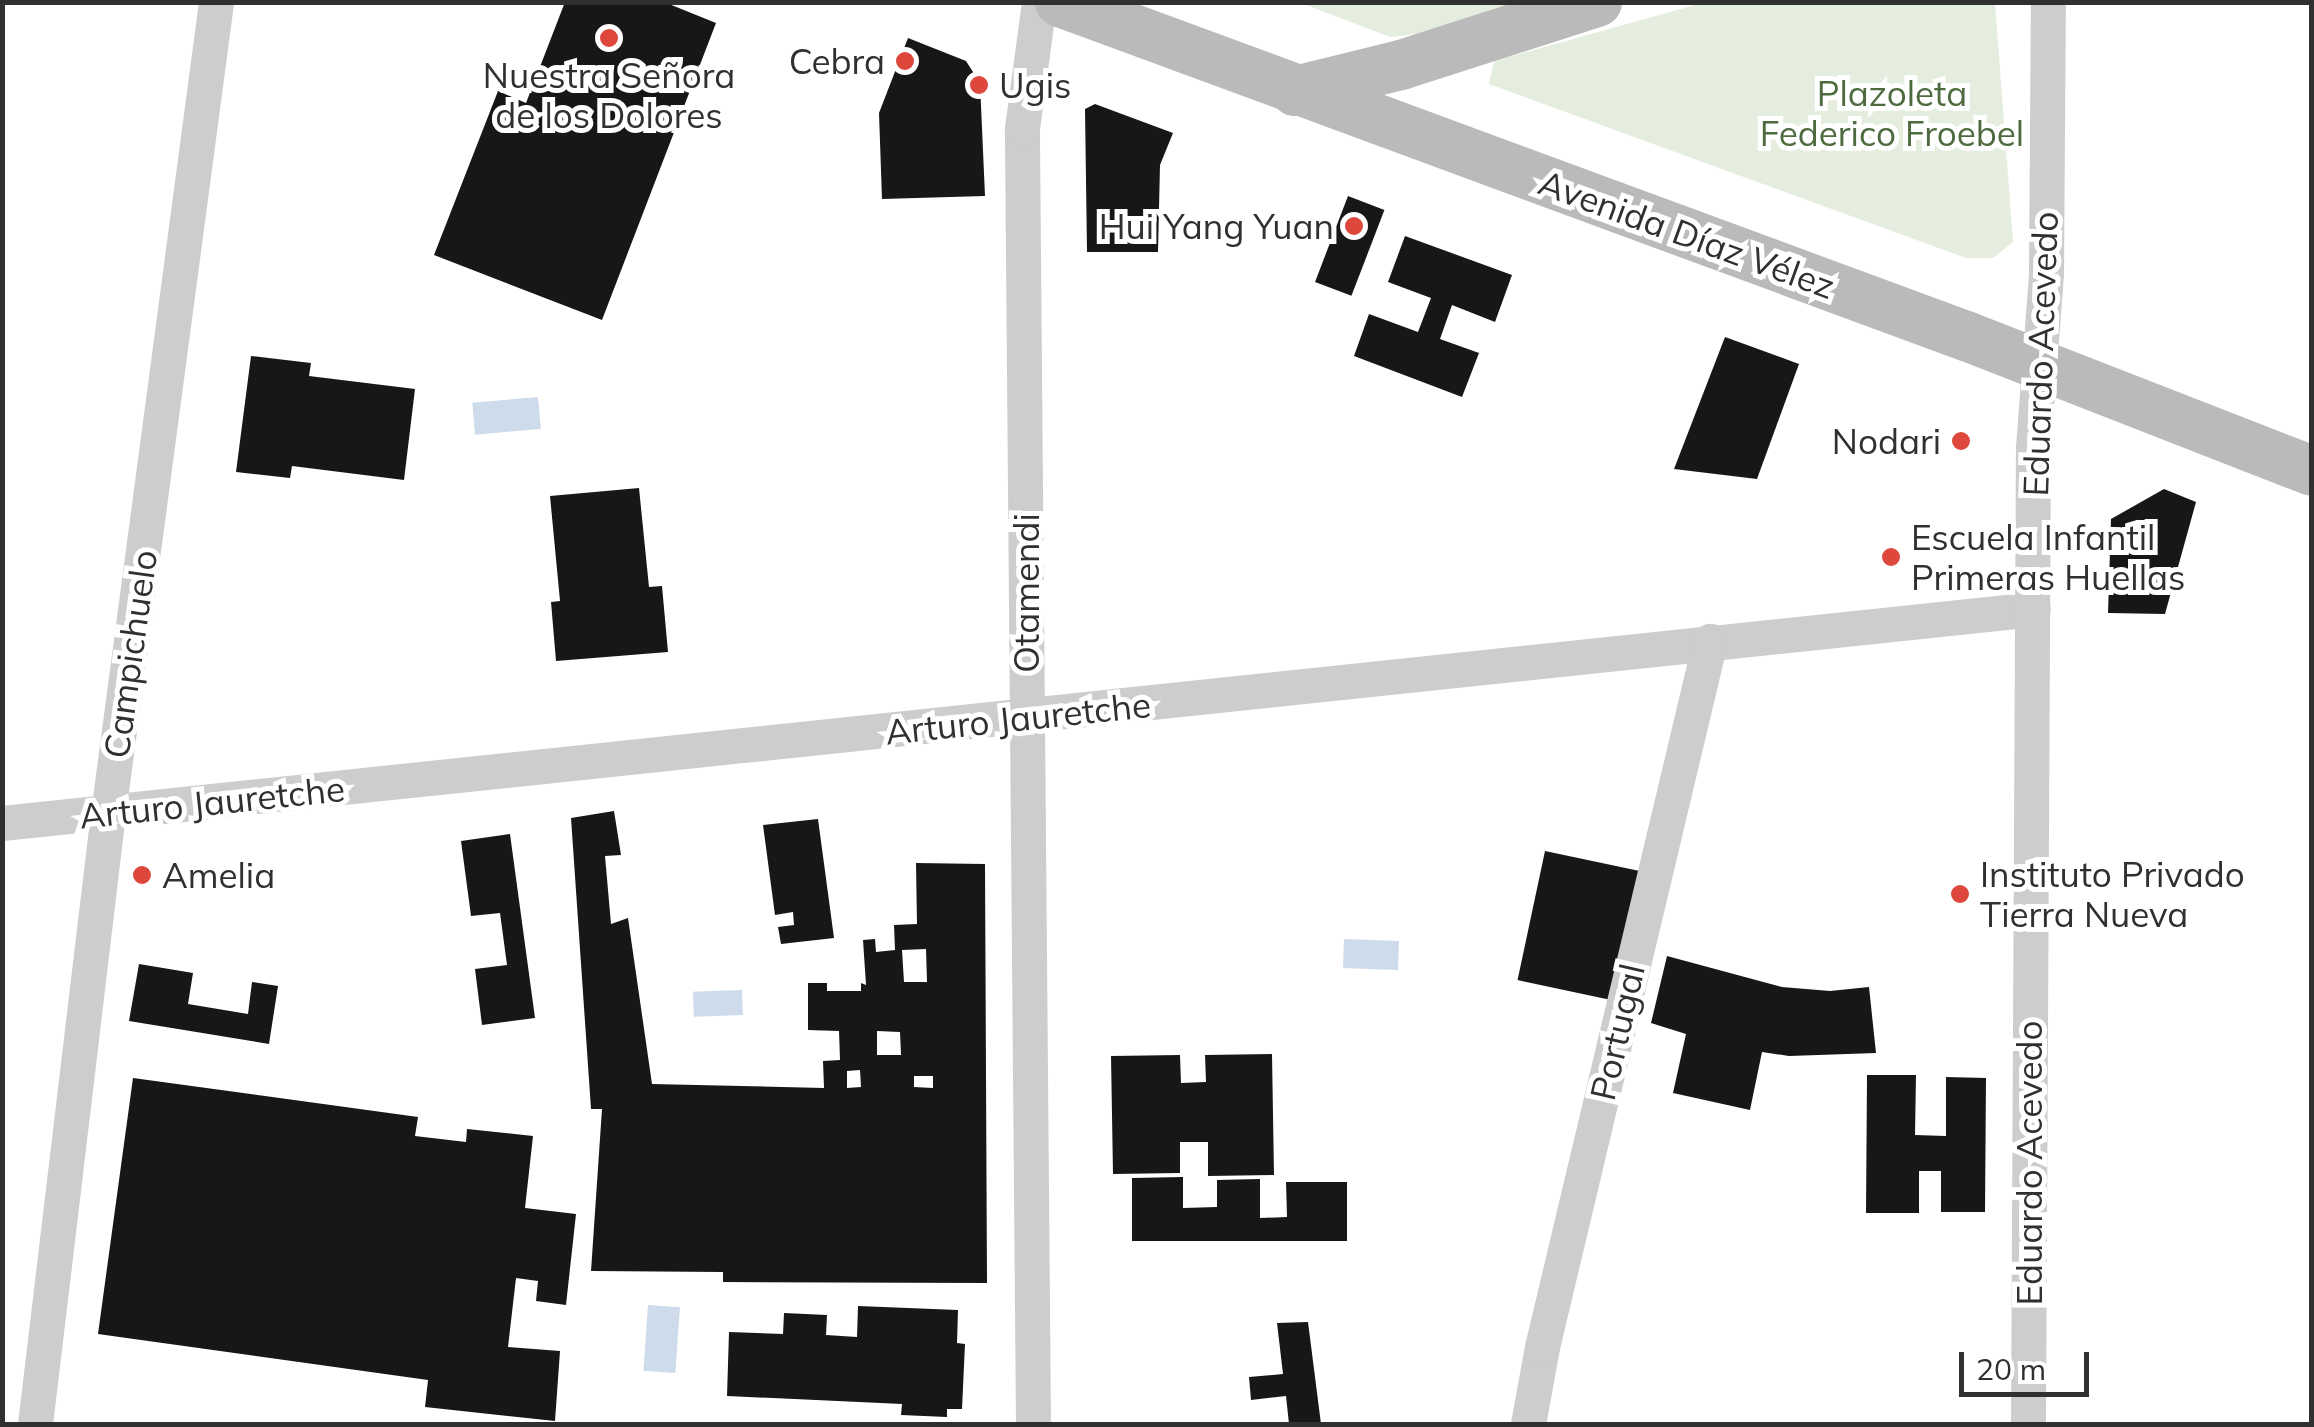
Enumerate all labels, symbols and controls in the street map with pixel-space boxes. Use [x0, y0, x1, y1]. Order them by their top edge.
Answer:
marker: Nuestra Señora de los Dolores [598, 27, 620, 49]
place label: Cebra [789, 40, 885, 82]
marker: Cebra [894, 50, 916, 72]
place label: Nuestra Señora de los Dolores [483, 54, 735, 136]
place label: Ugis [999, 64, 1071, 106]
park label: Plazoleta Federico Froebel [1760, 72, 2024, 154]
marker: Ugis [968, 74, 990, 96]
street label: Avenida Díaz Vélez [1533, 161, 1841, 307]
place label: Hui Yang Yuan [1099, 205, 1334, 247]
street label: Eduardo Acevedo [2014, 211, 2066, 497]
marker: Hui Yang Yuan [1343, 215, 1365, 237]
place label: Nodari [1832, 420, 1941, 462]
marker: Nodari [1950, 430, 1972, 452]
street label: Otamendi [1005, 513, 1047, 673]
place label: Escuela Infantil Primeras Huellas [1911, 516, 2185, 598]
marker: Escuela Infantil Primeras Huellas [1880, 546, 1902, 568]
street label: Campichuelo [95, 547, 165, 761]
street label: Arturo Jauretche [883, 683, 1153, 753]
street label: Arturo Jauretche [77, 767, 347, 837]
place label: Instituto Privado Tierra Nueva [1980, 853, 2245, 935]
place label: Amelia [162, 854, 275, 896]
marker: Amelia [131, 864, 153, 886]
marker: Instituto Privado Tierra Nueva [1949, 883, 1971, 905]
street label: Portugal [1581, 960, 1653, 1104]
street label: Eduardo Acevedo [2008, 1021, 2050, 1305]
scale bar [1964, 1332, 2094, 1394]
text: 20 m [1976, 1350, 2046, 1388]

